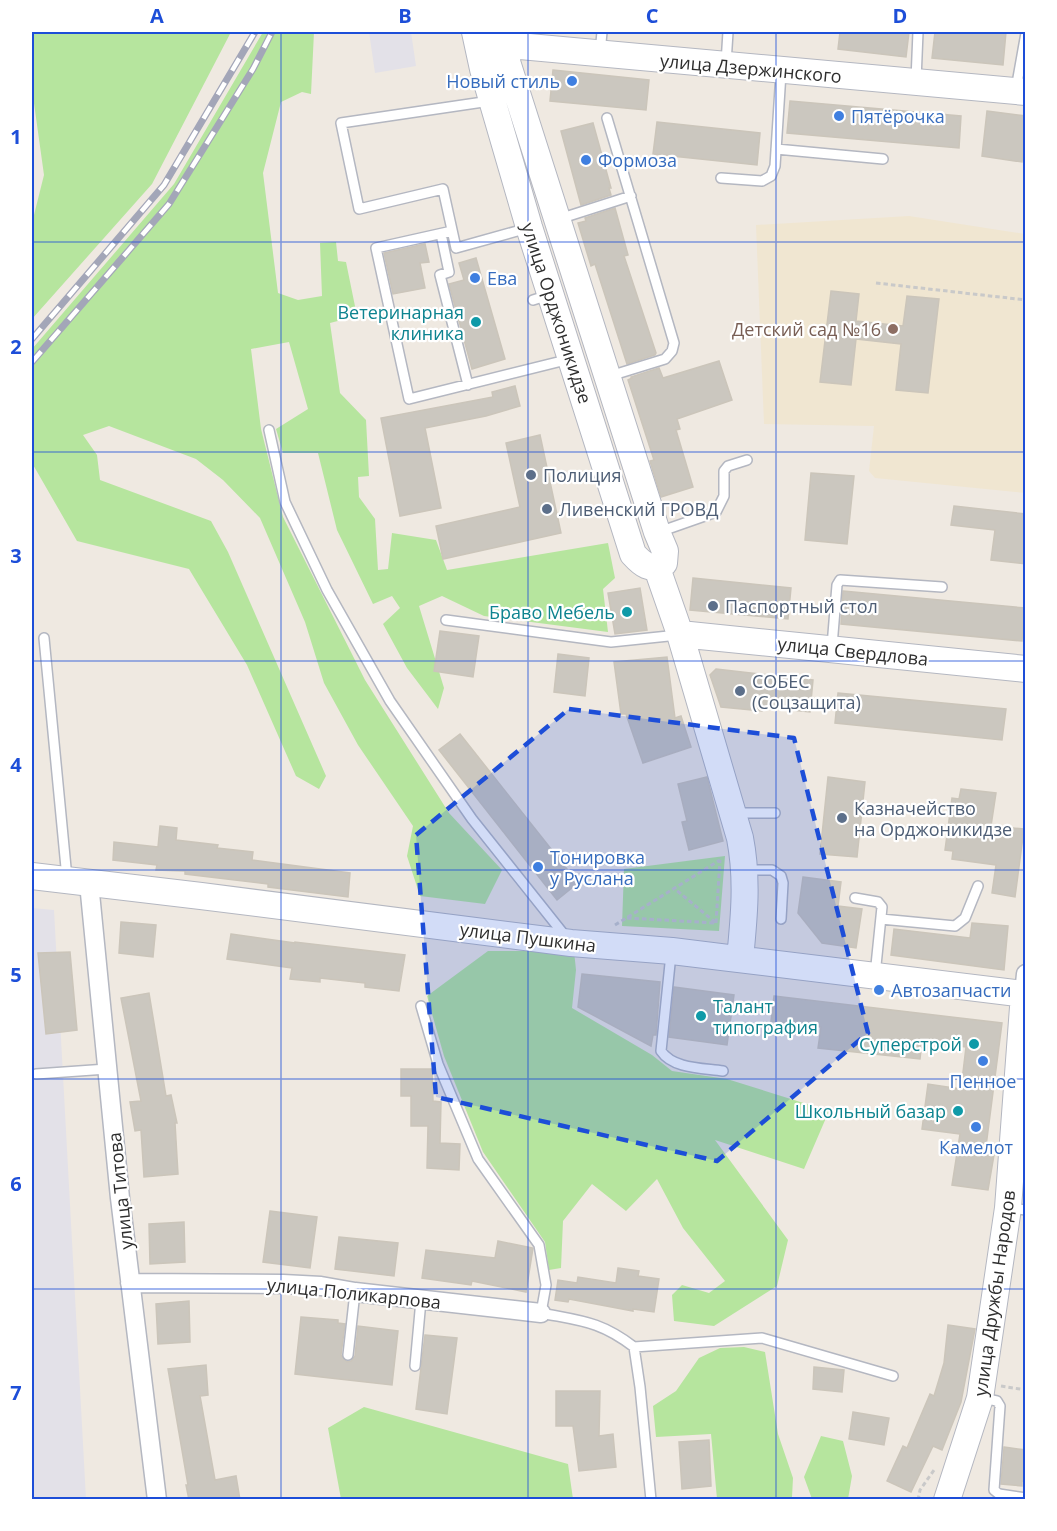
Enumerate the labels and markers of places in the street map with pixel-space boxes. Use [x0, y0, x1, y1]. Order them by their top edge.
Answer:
place label: Новый стиль [446, 69, 560, 93]
marker: Новый стиль [565, 74, 579, 88]
place label: Пятёрочка [851, 104, 945, 128]
marker: Пятёрочка [832, 109, 846, 123]
place label: Формоза [598, 148, 677, 172]
marker: Формоза [579, 153, 593, 167]
place label: Ева [487, 266, 517, 290]
marker: Ева [468, 271, 482, 285]
place label: Ветеринарная клиника [337, 300, 464, 345]
marker: Ветеринарная клиника [469, 315, 483, 329]
place label: Детский сад №16 [732, 317, 881, 341]
marker: Детский сад №16 [886, 322, 900, 336]
place label: Полиция [543, 463, 621, 487]
marker: Полиция [524, 468, 538, 482]
place label: Ливенский ГРОВД [559, 497, 719, 521]
marker: Ливенский ГРОВД [540, 502, 554, 516]
place label: Паспортный стол [725, 594, 878, 618]
marker: Паспортный стол [706, 599, 720, 613]
place label: Браво Мебель [489, 600, 615, 624]
marker: Браво Мебель [620, 605, 634, 619]
place label: СОБЕС (Соцзащита) [752, 669, 861, 714]
marker: СОБЕС (Соцзащита) [733, 684, 747, 698]
place label: Казначейство на Орджоникидзе [854, 796, 1012, 841]
marker: Казначейство на Орджоникидзе [835, 811, 849, 825]
place label: Тонировка у Руслана [550, 845, 645, 890]
marker: Тонировка у Руслана [531, 860, 545, 874]
place label: Автозапчасти [891, 978, 1011, 1002]
marker: Автозапчасти [872, 983, 886, 997]
place label: Талант типография [713, 994, 818, 1039]
marker: Талант типография [694, 1009, 708, 1023]
place label: Суперстрой [859, 1032, 962, 1056]
marker: Суперстрой [967, 1037, 981, 1051]
marker: Пенное [976, 1054, 990, 1068]
place label: Пенное [950, 1069, 1016, 1093]
place label: Школьный базар [795, 1099, 946, 1123]
marker: Школьный базар [951, 1104, 965, 1118]
marker: Камелот [969, 1120, 983, 1134]
place label: Камелот [939, 1135, 1013, 1159]

